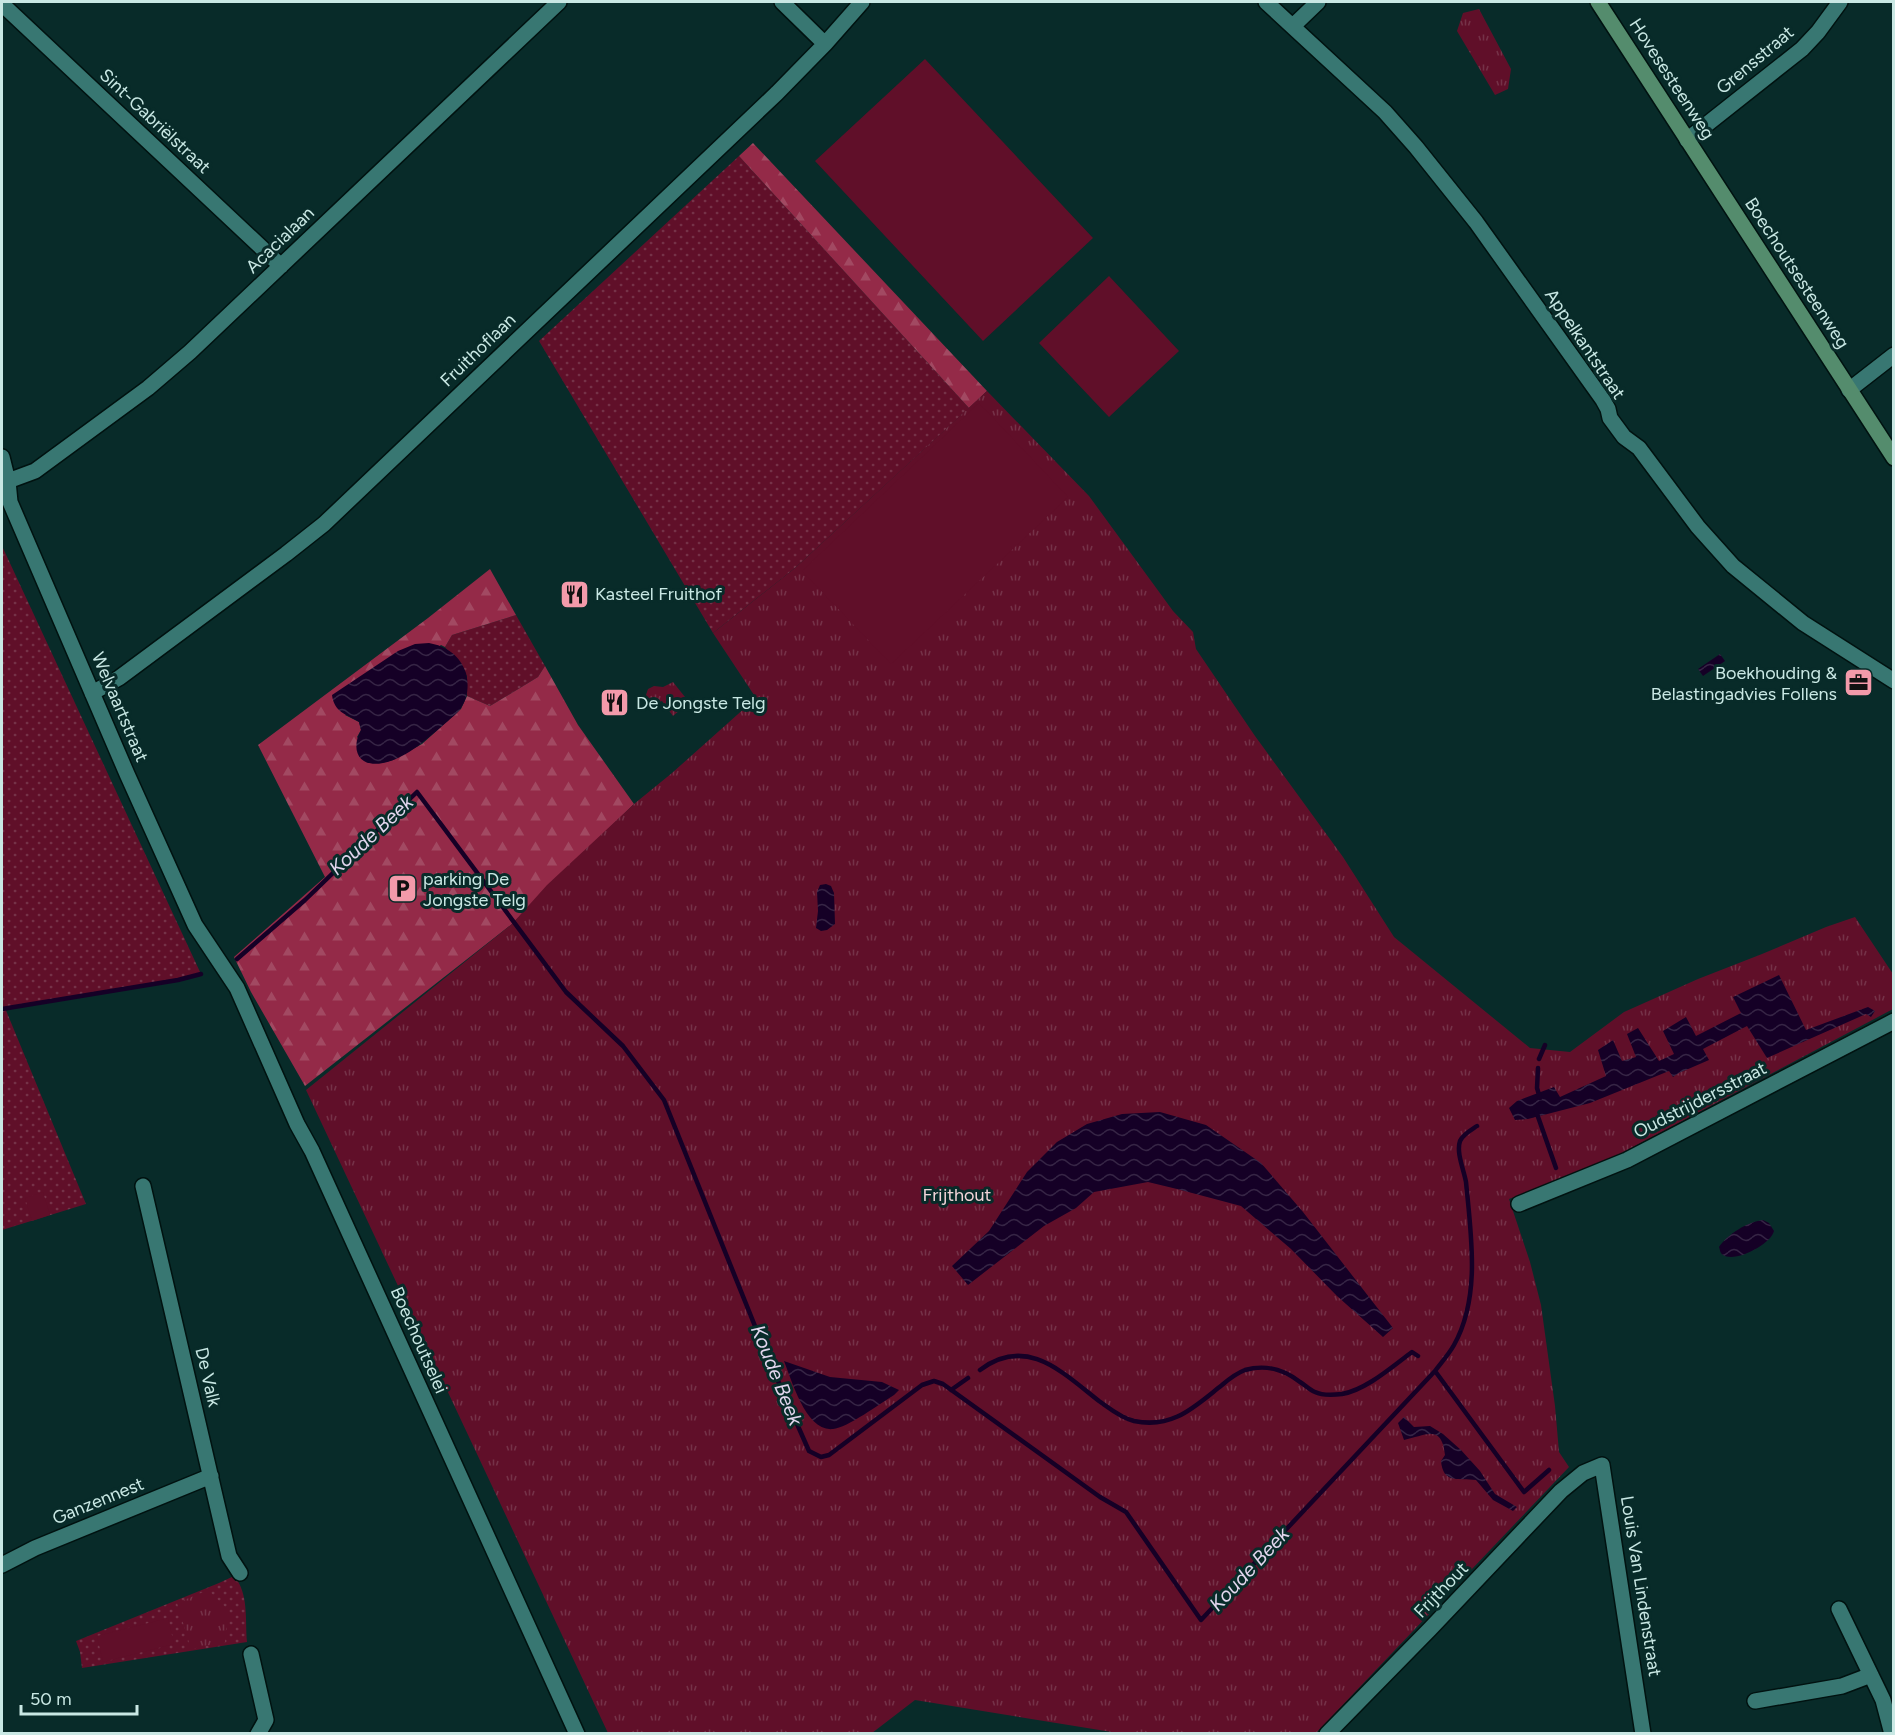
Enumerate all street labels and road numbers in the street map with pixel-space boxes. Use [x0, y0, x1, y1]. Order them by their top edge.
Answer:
street label: Hovesesteenweg [1625, 14, 1719, 144]
street label: Grensstraat [1712, 21, 1798, 99]
street label: Sint-Gabriëlstraat [95, 64, 215, 178]
street label: Boechoutsesteenweg [1740, 193, 1854, 353]
street label: Acacialaan [241, 202, 319, 278]
street label: Appelkantstraat [1540, 285, 1630, 403]
street label: Fruithoflaan [436, 309, 520, 391]
street label: Welvaartstraat [87, 649, 153, 765]
street label: Oudstrijdersstraat [1630, 1057, 1770, 1143]
street label: Boechoutselei [386, 1283, 452, 1397]
street label: De Valk [191, 1345, 226, 1409]
street label: Ganzennest [49, 1473, 147, 1529]
street label: Louis Van Lindenstraat [1616, 1494, 1666, 1678]
street label: Frijthout [1409, 1557, 1473, 1622]

